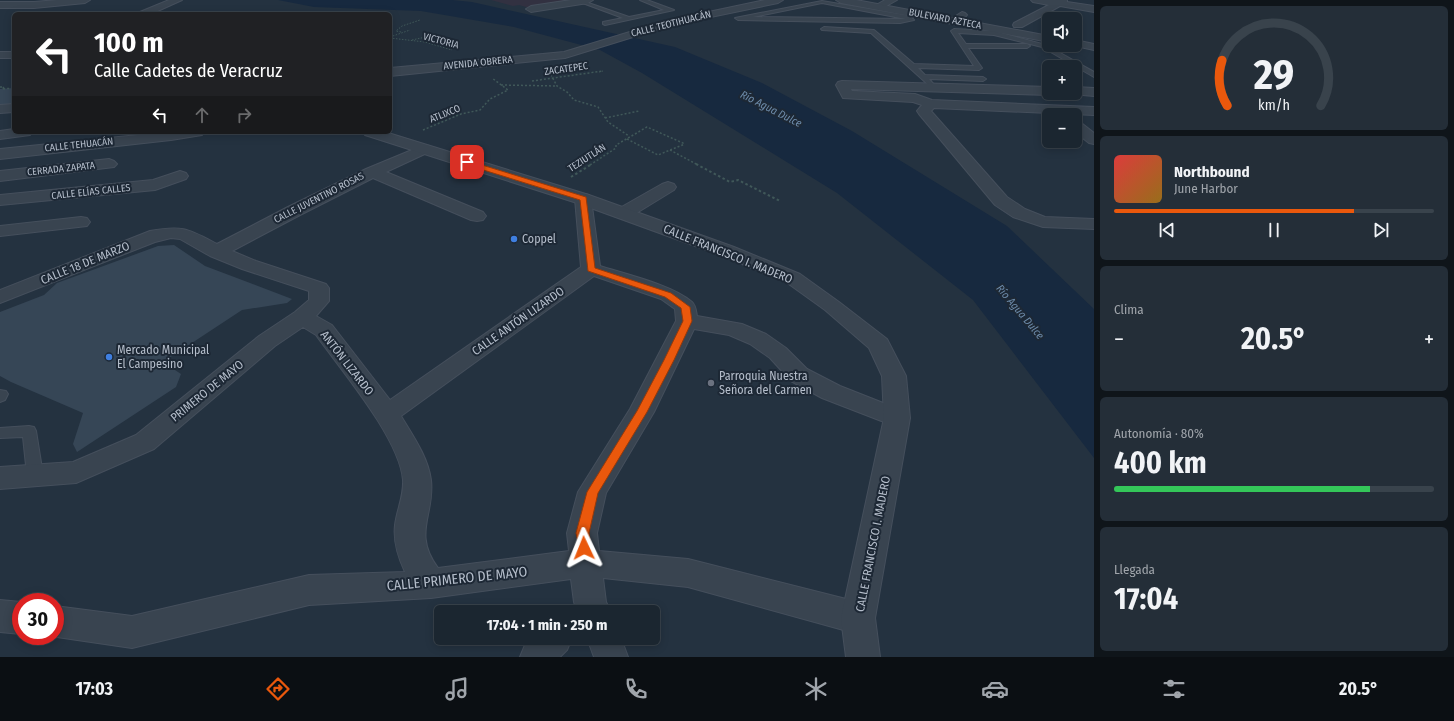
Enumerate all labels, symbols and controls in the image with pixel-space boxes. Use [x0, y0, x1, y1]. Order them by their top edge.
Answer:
street label: CALLE TEOTIHUACÁN [629, 6, 712, 40]
street label: BULEVARD AZTECA [908, 6, 983, 32]
map controls [1042, 12, 1082, 148]
button: sound [1042, 12, 1082, 52]
text: 100 m [94, 26, 164, 59]
icon: left [28, 28, 80, 80]
street label: VICTORIA [422, 30, 461, 52]
text: 29 [1253, 50, 1294, 100]
street label: AVENIDA OBRERA [443, 53, 514, 73]
text: Calle Cadetes de Veracruz [94, 60, 282, 82]
street label: ZACATEPEC [543, 60, 589, 78]
button: + [1042, 60, 1082, 100]
water label: Río Agua Dulce [738, 88, 804, 130]
text: km/h [1258, 97, 1290, 114]
street label: ATLIXCO [428, 102, 462, 126]
icon: left [149, 104, 171, 126]
icon: ahead [191, 104, 213, 126]
icon: right [233, 104, 255, 126]
button: − [1042, 108, 1082, 148]
street label: CALLE TEHUACÁN [44, 133, 114, 155]
street label: TEZIUTLÁN [565, 140, 608, 175]
pin [450, 145, 484, 179]
icon: arrive [456, 151, 478, 173]
street label: CERRADA ZAPATA [27, 159, 96, 179]
text: Northbound [1174, 163, 1250, 181]
street label: CALLE JUVENTINO ROSAS [272, 170, 366, 226]
street label: CALLE ELÍAS CALLES [51, 180, 131, 202]
text: June Harbor [1174, 181, 1238, 196]
icon: previous [1156, 219, 1178, 241]
icon: pause [1263, 219, 1285, 241]
icon: next [1370, 219, 1392, 241]
street label: CALLE FRANCISCO I. MADERO [661, 222, 795, 286]
place label: Coppel [522, 232, 556, 246]
marker: Coppel [509, 234, 519, 244]
street label: CALLE 18 DE MARZO [39, 239, 131, 287]
water label: Río Agua Dulce [993, 282, 1047, 342]
street label: CALLE ANTÓN LIZARDO [469, 283, 567, 358]
text: Clima [1114, 302, 1144, 317]
text: 20.5° [1241, 321, 1307, 357]
text: − [1114, 326, 1124, 353]
text: + [1424, 326, 1434, 353]
street label: ANTÓN LIZARDO [318, 327, 377, 398]
place label: Mercado Municipal El Campesino [117, 343, 209, 371]
marker: Mercado Municipal El Campesino [104, 352, 114, 362]
street label: PRIMERO DE MAYO [168, 357, 246, 425]
place label: Parroquia Nuestra Señora del Carmen [719, 369, 812, 397]
marker: Parroquia Nuestra Señora del Carmen [706, 378, 716, 388]
text: Autonomía · 80% [1114, 426, 1204, 441]
text: 400 km [1114, 445, 1207, 481]
street label: CALLE FRANCISCO I. MADERO [853, 475, 893, 613]
position arrow [563, 527, 605, 569]
text: Llegada [1114, 562, 1155, 577]
street label: CALLE PRIMERO DE MAYO [386, 563, 528, 595]
text: 17:04 [1114, 581, 1178, 617]
speed limit sign: 30 [12, 593, 64, 645]
text: 17:04 · 1 min · 250 m [486, 616, 608, 634]
icon: directions [264, 675, 292, 703]
icon: music [443, 675, 471, 703]
icon: phone [622, 675, 650, 703]
icon: climate [802, 675, 830, 703]
icon: car [981, 675, 1009, 703]
icon: filters [1160, 675, 1188, 703]
text: 17:03 [76, 678, 113, 700]
text: 20.5° [1339, 678, 1378, 700]

